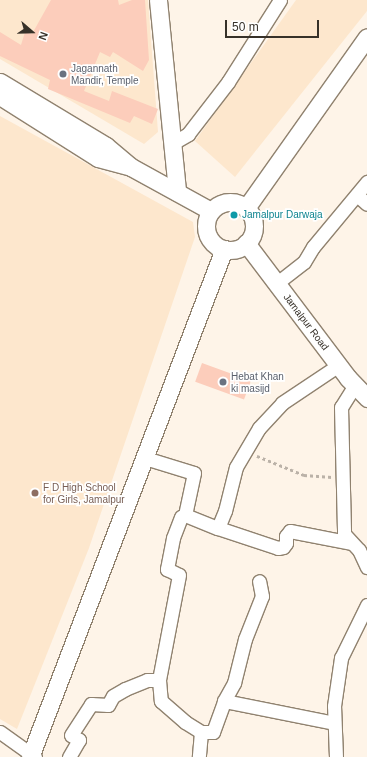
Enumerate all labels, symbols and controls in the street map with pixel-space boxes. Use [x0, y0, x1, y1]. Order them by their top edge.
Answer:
north arrow [12, 12, 52, 52]
scale bar [227, 12, 321, 38]
text: 50 m [232, 20, 259, 34]
text: N [36, 30, 50, 42]
place label: Jagannath Mandir, Temple [71, 62, 139, 86]
marker: Jagannath Mandir, Temple [58, 69, 68, 79]
place label: Jamalpur Darwaja [242, 209, 323, 221]
marker: Jamalpur Darwaja [229, 210, 239, 220]
street label: Jamalpur Road [281, 291, 331, 353]
place label: Hebat Khan ki masijd [231, 370, 284, 394]
marker: Hebat Khan ki masijd [218, 377, 228, 387]
place label: F D High School for Girls, Jamalpur [43, 481, 125, 504]
marker: F D High School for Girls, Jamalpur [30, 488, 40, 498]

